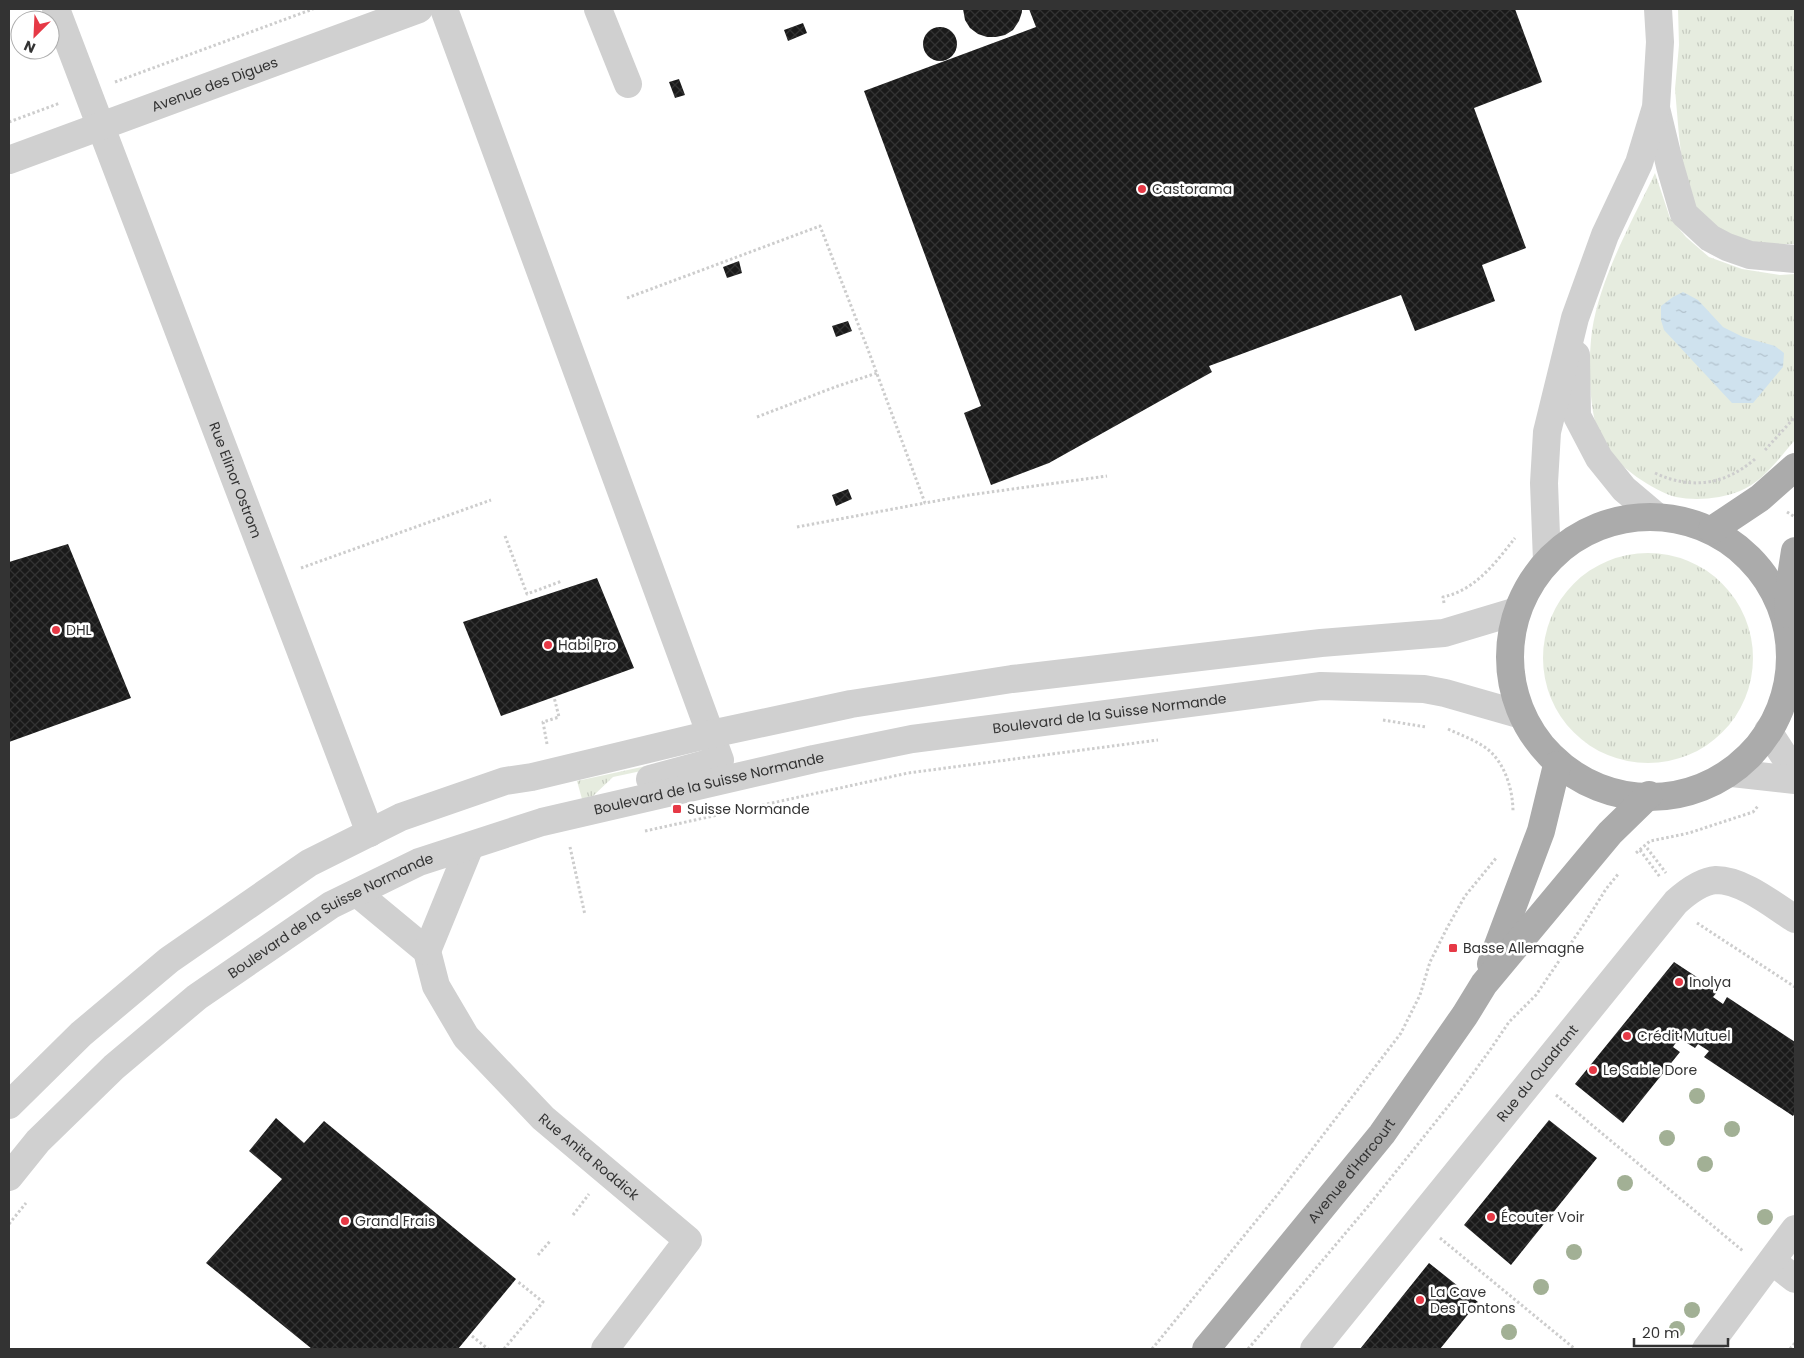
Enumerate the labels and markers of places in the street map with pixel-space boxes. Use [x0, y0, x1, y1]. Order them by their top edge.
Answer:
place label: Castorama [1152, 179, 1232, 199]
marker: Castorama [1136, 183, 1148, 195]
place label: DHL [66, 620, 92, 640]
marker: DHL [50, 624, 62, 636]
place label: Habi Pro [558, 635, 616, 655]
marker: Habi Pro [542, 639, 554, 651]
place label: Suisse Normande [687, 801, 810, 817]
marker: Suisse Normande [671, 803, 683, 815]
place label: Basse Allemagne [1463, 938, 1584, 958]
marker: Basse Allemagne [1447, 942, 1459, 954]
place label: Inolya [1689, 972, 1731, 992]
marker: Inolya [1673, 976, 1685, 988]
place label: Crédit Mutuel [1637, 1026, 1731, 1046]
marker: Crédit Mutuel [1621, 1030, 1633, 1042]
place label: Le Sable Dore [1603, 1060, 1698, 1080]
marker: Le Sable Dore [1587, 1064, 1599, 1076]
place label: Écouter Voir [1501, 1207, 1584, 1227]
place label: Grand Frais [355, 1211, 435, 1231]
marker: Écouter Voir [1485, 1211, 1497, 1223]
marker: Grand Frais [339, 1215, 351, 1227]
place label: La Cave Des Tontons [1430, 1282, 1515, 1318]
marker: La Cave Des Tontons [1414, 1294, 1426, 1306]

